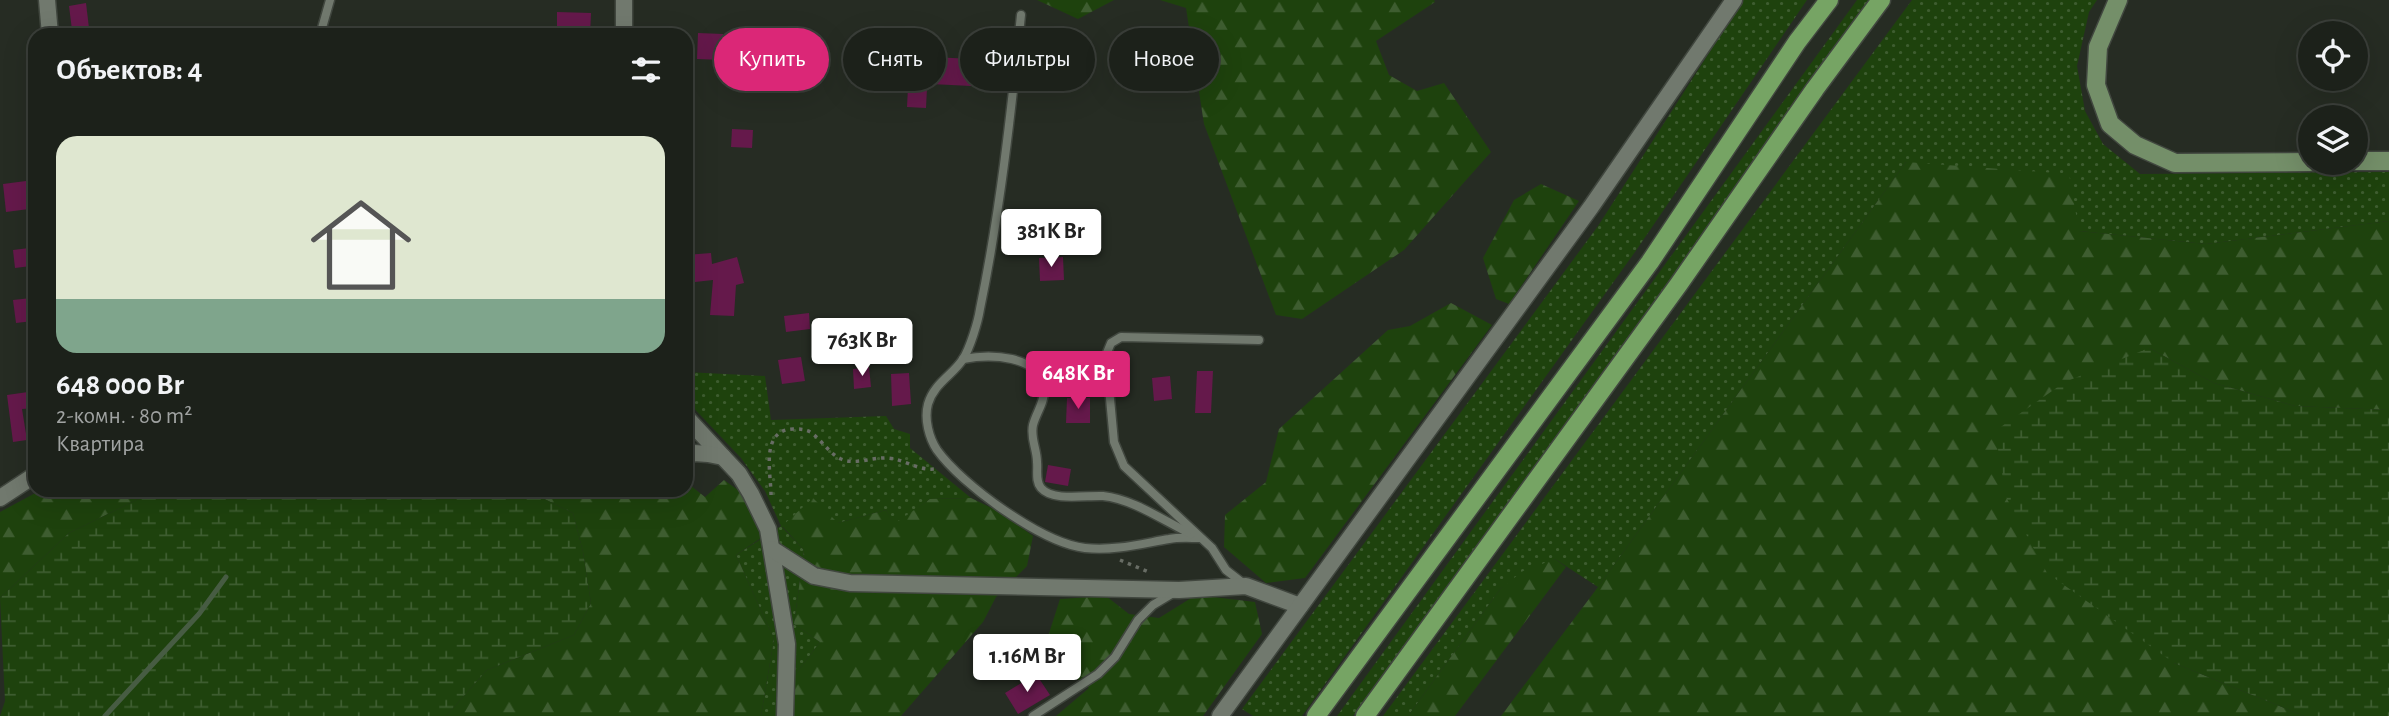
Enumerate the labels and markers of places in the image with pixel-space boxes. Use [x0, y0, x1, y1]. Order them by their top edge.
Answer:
pin: 381K Br [986, 210, 1116, 269]
pin: 763K Br [797, 318, 927, 378]
pin: 648K Br [1013, 352, 1143, 411]
pin: 1.16M Br [955, 634, 1099, 694]

